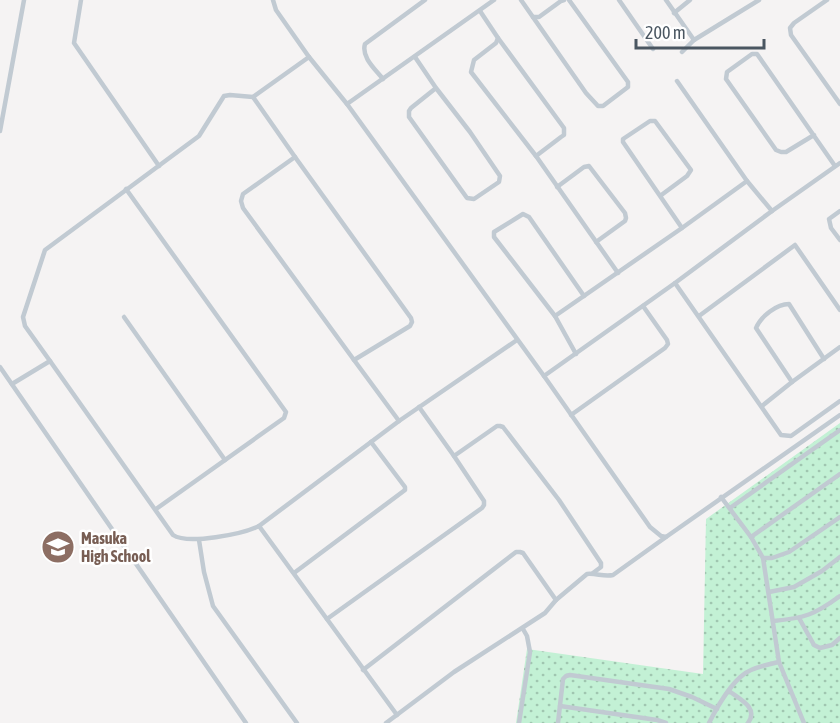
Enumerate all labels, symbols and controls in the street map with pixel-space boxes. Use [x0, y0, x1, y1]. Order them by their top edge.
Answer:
scale bar [636, 12, 764, 50]
text: 200 m [645, 22, 686, 43]
school or university icon: Masuka High School [40, 529, 76, 565]
place label: Masuka High School [81, 529, 151, 565]

